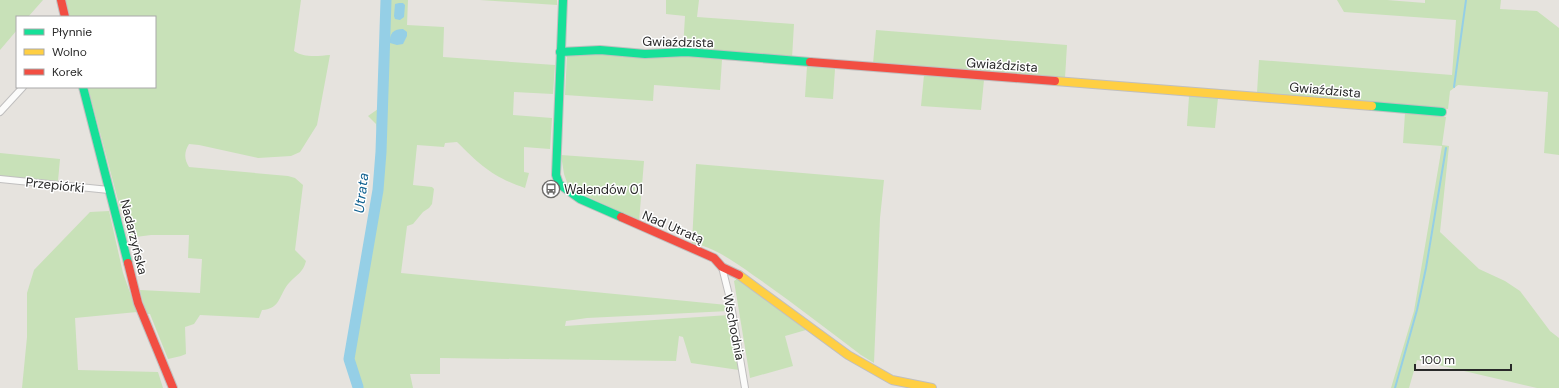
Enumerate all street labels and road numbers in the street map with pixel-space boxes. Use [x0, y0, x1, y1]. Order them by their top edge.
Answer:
street label: Gwiaździsta [642, 33, 714, 51]
street label: Gwiaździsta [966, 54, 1038, 76]
street label: Gwiaździsta [1289, 78, 1361, 102]
street label: Przepiórki [25, 173, 85, 197]
street label: Nadarzyńska [116, 198, 152, 276]
street label: Nad Utratą [640, 206, 706, 248]
street label: Wschodnia [719, 292, 749, 362]

